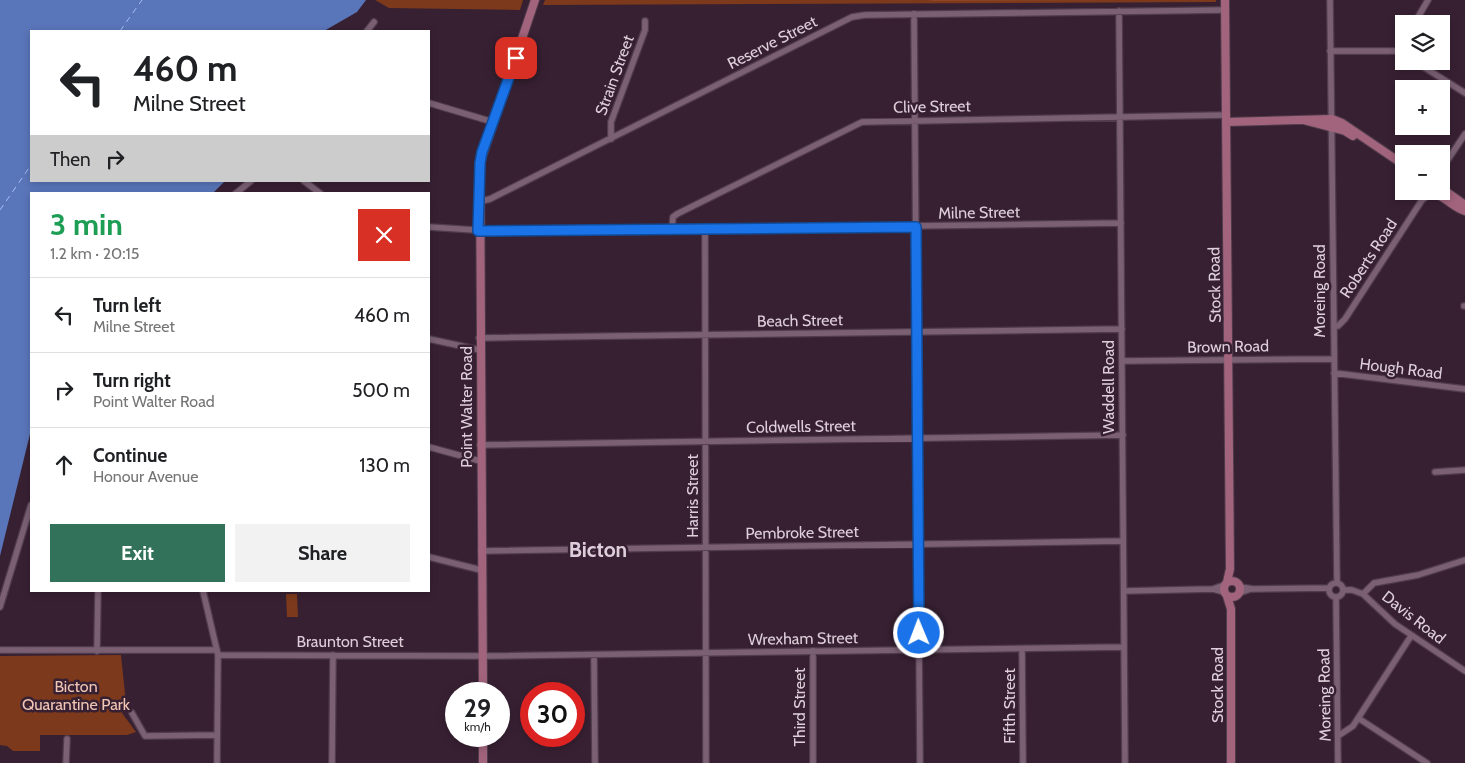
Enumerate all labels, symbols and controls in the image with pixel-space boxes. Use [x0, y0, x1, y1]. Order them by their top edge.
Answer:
street label: Reserve Street [724, 11, 821, 73]
map controls [1395, 15, 1450, 200]
button: layers [1395, 15, 1450, 70]
street label: Strain Street [591, 32, 638, 118]
pin [495, 37, 537, 79]
icon: arrive [502, 44, 530, 72]
text: 460 m [133, 47, 237, 90]
icon: left [50, 50, 115, 115]
button: + [1395, 80, 1450, 135]
text: Milne Street [133, 90, 246, 117]
street label: Clive Street [893, 96, 972, 117]
icon: right [101, 145, 129, 173]
button: − [1395, 145, 1450, 200]
text: Then [50, 148, 91, 171]
street label: Milne Street [938, 202, 1021, 223]
text: 3 min [50, 206, 123, 243]
button: close [358, 209, 410, 261]
street label: Roberts Road [1336, 215, 1401, 301]
text: 1.2 km · 20:15 [50, 244, 140, 263]
street label: Moreing Road [1310, 244, 1329, 338]
street label: Stock Road [1204, 247, 1225, 323]
text: Turn left [93, 294, 161, 317]
icon: left [50, 301, 78, 329]
text: 460 m [354, 304, 410, 327]
street label: Beach Street [757, 310, 844, 331]
text: Milne Street [93, 317, 175, 336]
street label: Brown Road [1187, 336, 1269, 357]
street label: Waddell Road [1099, 340, 1118, 434]
street label: Point Walter Road [457, 346, 476, 468]
street label: Hough Road [1358, 354, 1443, 383]
text: Turn right [93, 369, 171, 392]
icon: right [50, 376, 78, 404]
text: 500 m [352, 379, 410, 402]
text: Point Walter Road [93, 392, 215, 411]
street label: Coldwells Street [746, 416, 857, 437]
text: Continue [93, 444, 167, 467]
icon: ahead [50, 451, 78, 479]
text: 130 m [359, 454, 410, 477]
street label: Harris Street [683, 454, 702, 538]
text: Honour Avenue [93, 467, 198, 486]
street label: Pembroke Street [745, 522, 859, 543]
button: Exit [50, 524, 225, 582]
button: Share [235, 524, 410, 582]
district label: Bicton [569, 537, 627, 562]
street label: Davis Road [1378, 587, 1449, 648]
position arrow [892, 606, 944, 658]
street label: Wrexham Street [748, 628, 859, 649]
street label: Braunton Street [296, 632, 404, 651]
street label: Stock Road [1208, 647, 1227, 723]
street label: Moreing Road [1314, 648, 1335, 742]
street label: Third Street [790, 667, 809, 746]
street label: Fifth Street [1000, 668, 1019, 744]
park label: Bicton Quarantine Park [22, 677, 131, 714]
speed limit sign: 30 [520, 682, 585, 747]
text: 29 [464, 693, 491, 723]
text: km/h [464, 719, 491, 734]

